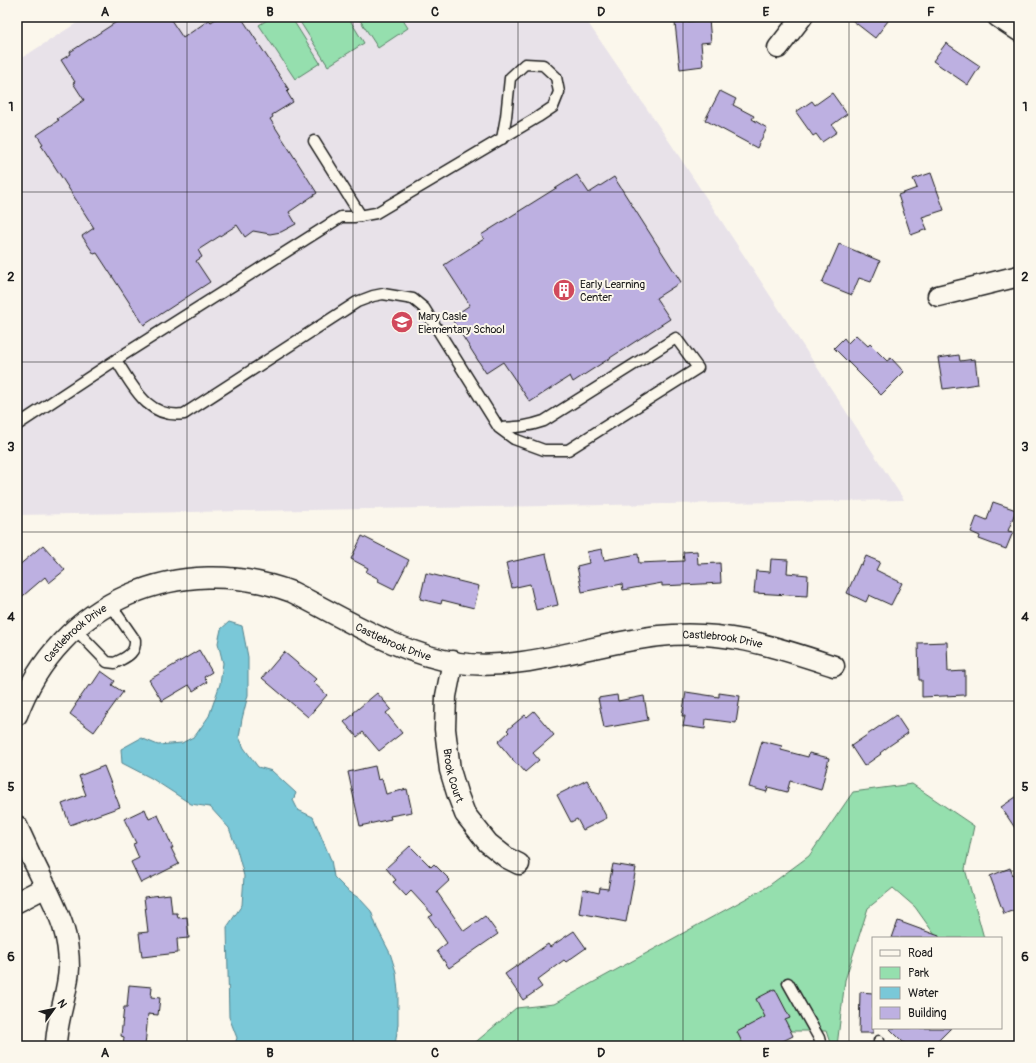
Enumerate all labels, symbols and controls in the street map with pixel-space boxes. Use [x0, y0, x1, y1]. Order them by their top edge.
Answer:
text: A [101, 4, 110, 20]
text: B [266, 4, 274, 20]
text: C [431, 4, 439, 20]
text: D [597, 4, 605, 20]
text: E [763, 4, 770, 20]
text: F [927, 4, 935, 20]
text: 1 [8, 99, 14, 115]
text: 1 [1022, 99, 1028, 115]
text: 2 [7, 269, 15, 285]
text: 2 [1021, 269, 1029, 285]
building icon: Early Learning Center [551, 277, 577, 303]
place label: Early Learning Center [580, 278, 645, 304]
school or university icon: Mary Casle Elementary School [389, 309, 415, 335]
place label: Mary Casle Elementary School [418, 310, 505, 336]
text: 3 [7, 439, 15, 455]
text: 3 [1021, 439, 1029, 455]
street label: Castlebrook Drive [41, 601, 109, 665]
text: 4 [7, 609, 15, 625]
text: 4 [1021, 609, 1029, 625]
street label: Castlebrook Drive [353, 620, 433, 663]
street label: Castlebrook Drive [682, 628, 765, 651]
street label: Brook Court [441, 748, 467, 805]
text: 5 [7, 779, 15, 795]
text: 5 [1021, 779, 1029, 795]
legend [872, 937, 1002, 1029]
text: Road [908, 946, 933, 961]
text: 6 [7, 949, 15, 965]
text: 6 [1021, 949, 1029, 965]
text: Park [908, 966, 929, 981]
text: Water [908, 986, 939, 1001]
north arrow [34, 989, 74, 1029]
text: N [54, 997, 70, 1011]
text: Building [908, 1006, 947, 1021]
text: A [101, 1045, 110, 1061]
text: B [266, 1045, 274, 1061]
text: C [431, 1045, 439, 1061]
text: D [597, 1045, 605, 1061]
text: E [763, 1045, 770, 1061]
text: F [927, 1045, 935, 1061]

